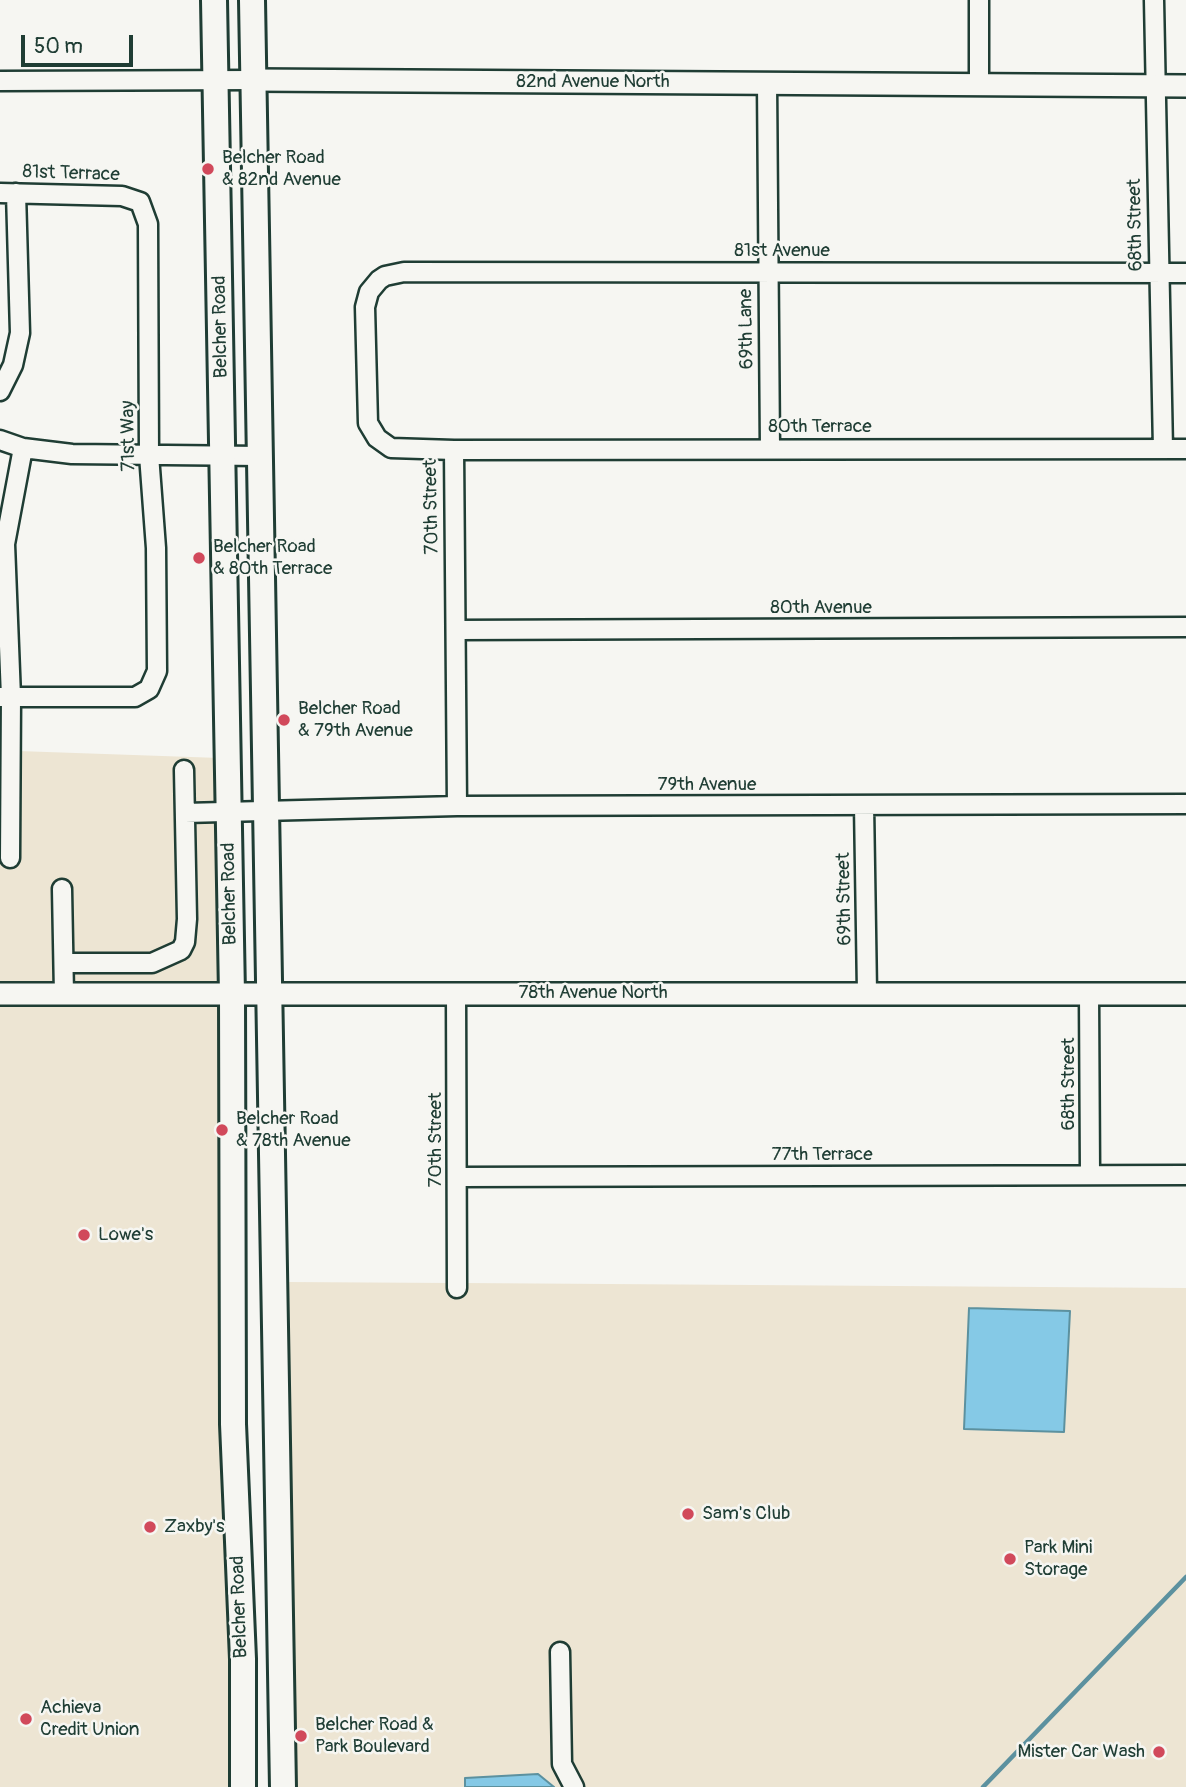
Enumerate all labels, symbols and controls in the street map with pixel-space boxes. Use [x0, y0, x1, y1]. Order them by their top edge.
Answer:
scale bar [24, 21, 136, 65]
text: 50 m [34, 33, 83, 60]
street label: 82nd Avenue North [516, 71, 670, 93]
place label: Belcher Road & 82nd Avenue [222, 147, 341, 191]
street label: 81st Terrace [22, 161, 120, 187]
marker: Belcher Road & 82nd Avenue [200, 161, 216, 177]
street label: 68th Street [1124, 178, 1148, 272]
street label: 81st Avenue [734, 240, 830, 262]
street label: Belcher Road [209, 275, 233, 379]
street label: 69th Lane [735, 288, 759, 370]
street label: 71st Way [117, 400, 141, 472]
street label: 80th Terrace [768, 416, 872, 438]
street label: 70th Street [420, 459, 444, 555]
place label: Belcher Road & 80th Terrace [213, 536, 332, 580]
marker: Belcher Road & 80th Terrace [191, 550, 207, 566]
street label: 80th Avenue [770, 597, 872, 619]
place label: Belcher Road & 79th Avenue [298, 698, 413, 742]
marker: Belcher Road & 79th Avenue [276, 712, 292, 728]
street label: 79th Avenue [658, 774, 756, 796]
street label: Belcher Road [218, 842, 242, 946]
street label: 69th Street [833, 852, 857, 946]
street label: 78th Avenue North [518, 982, 668, 1004]
street label: 68th Street [1058, 1038, 1080, 1130]
street label: 70th Street [425, 1092, 447, 1188]
place label: Belcher Road & 78th Avenue [236, 1108, 351, 1152]
marker: Belcher Road & 78th Avenue [214, 1122, 230, 1138]
street label: 77th Terrace [772, 1144, 872, 1166]
place label: Lowe's [98, 1224, 153, 1246]
marker: Lowe's [76, 1227, 92, 1243]
place label: Sam's Club [702, 1503, 790, 1525]
marker: Sam's Club [680, 1506, 696, 1522]
place label: Zaxby's [164, 1516, 225, 1538]
marker: Zaxby's [142, 1519, 158, 1535]
place label: Park Mini Storage [1024, 1537, 1092, 1581]
marker: Park Mini Storage [1002, 1551, 1018, 1567]
street label: Belcher Road [227, 1555, 253, 1659]
place label: Achieva Credit Union [40, 1697, 139, 1741]
marker: Achieva Credit Union [18, 1711, 34, 1727]
place label: Belcher Road & Park Boulevard [315, 1714, 434, 1758]
marker: Belcher Road & Park Boulevard [293, 1728, 309, 1744]
place label: Mister Car Wash [1018, 1741, 1145, 1763]
marker: Mister Car Wash [1151, 1744, 1167, 1760]

